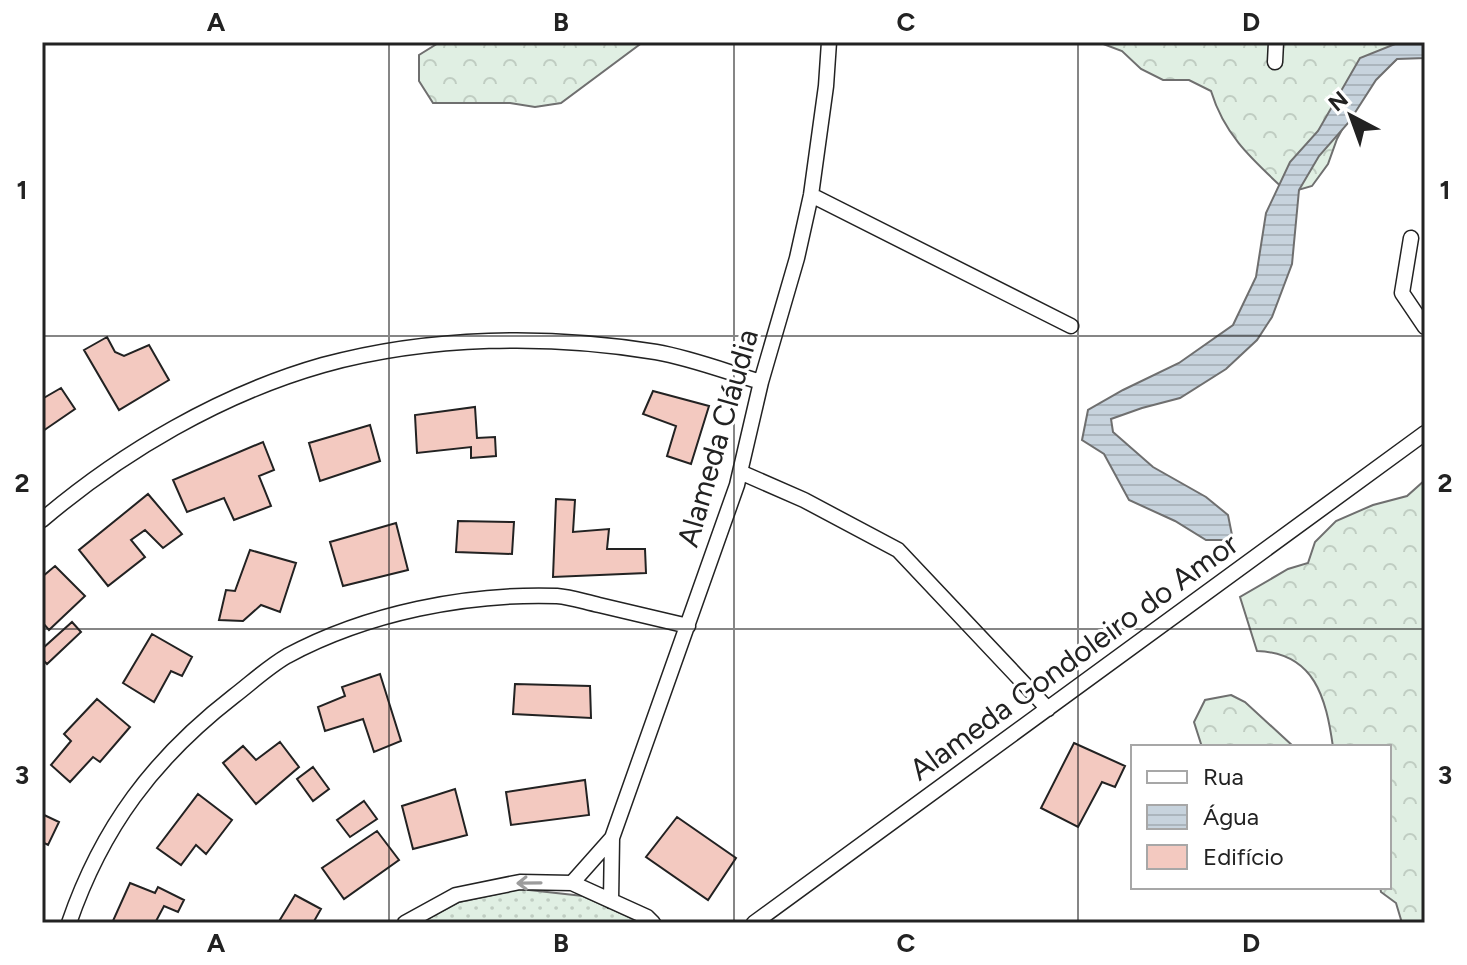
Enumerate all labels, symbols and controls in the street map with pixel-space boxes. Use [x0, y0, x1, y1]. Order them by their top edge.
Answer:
text: A [207, 6, 226, 38]
text: B [553, 6, 569, 38]
text: C [897, 6, 916, 38]
text: D [1242, 6, 1260, 38]
north arrow [1311, 76, 1391, 156]
text: N [1323, 86, 1353, 117]
text: 1 [17, 174, 27, 206]
text: 1 [1440, 174, 1450, 206]
street label: Alameda Cláudia [669, 325, 766, 551]
text: 2 [14, 467, 30, 499]
text: 2 [1437, 467, 1453, 499]
street label: Alameda Gondoleiro do Amor [902, 525, 1245, 788]
legend [1131, 745, 1391, 889]
text: 3 [15, 759, 29, 791]
text: 3 [1438, 759, 1452, 791]
text: Rua [1203, 762, 1244, 791]
text: Água [1203, 802, 1259, 831]
text: Edifício [1203, 842, 1284, 871]
one-way arrow [516, 875, 543, 890]
text: A [207, 927, 226, 959]
text: B [553, 927, 569, 959]
text: C [897, 927, 916, 959]
text: D [1242, 927, 1260, 959]

